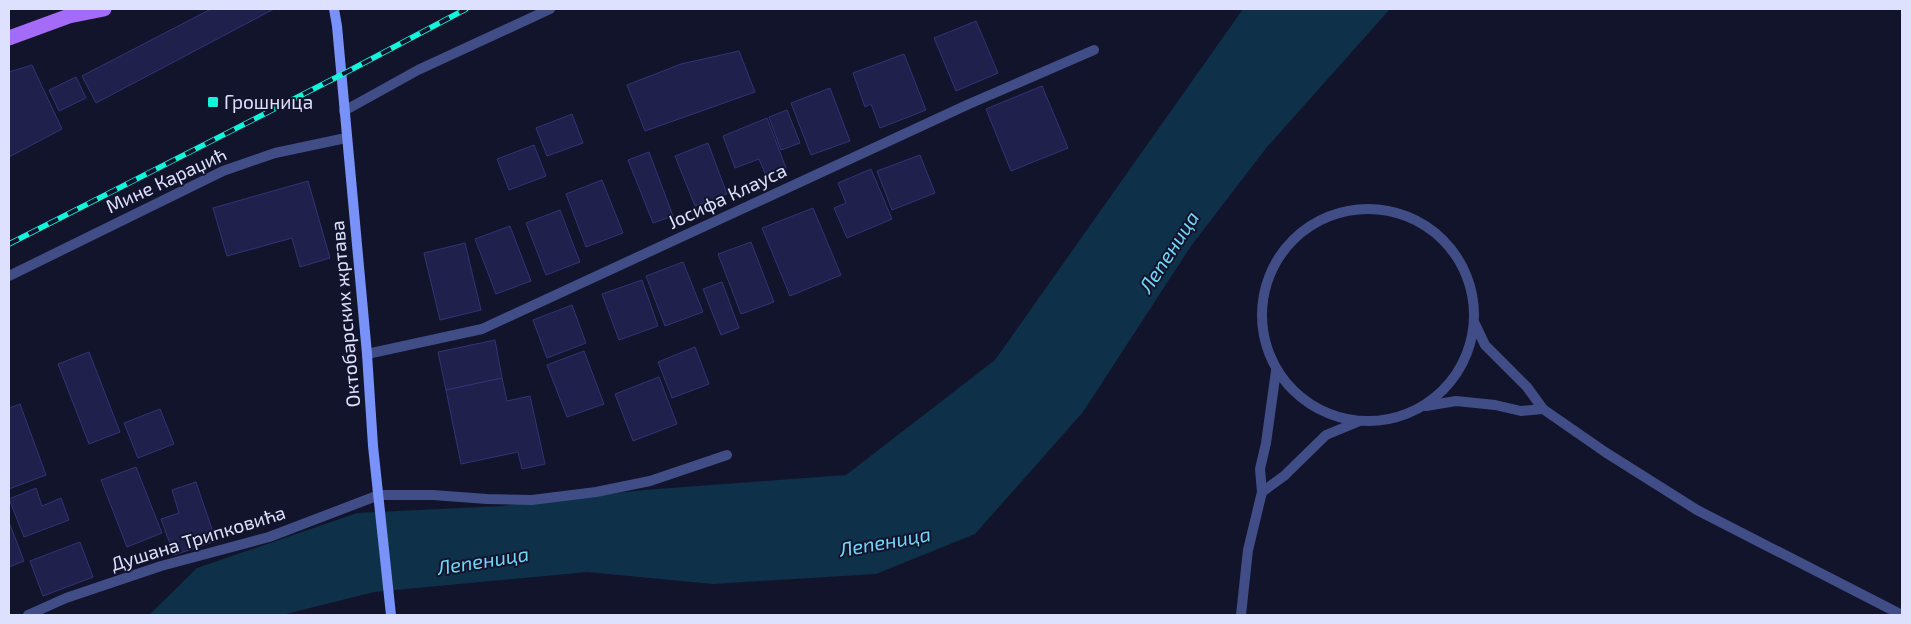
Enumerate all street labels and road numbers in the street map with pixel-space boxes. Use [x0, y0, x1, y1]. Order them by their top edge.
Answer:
street label: Мине Караџић [102, 142, 230, 217]
street label: Јосифа Клауса [664, 158, 790, 234]
street label: Октобарских жртава [325, 220, 364, 408]
street label: Душана Трипковића [108, 500, 288, 576]

